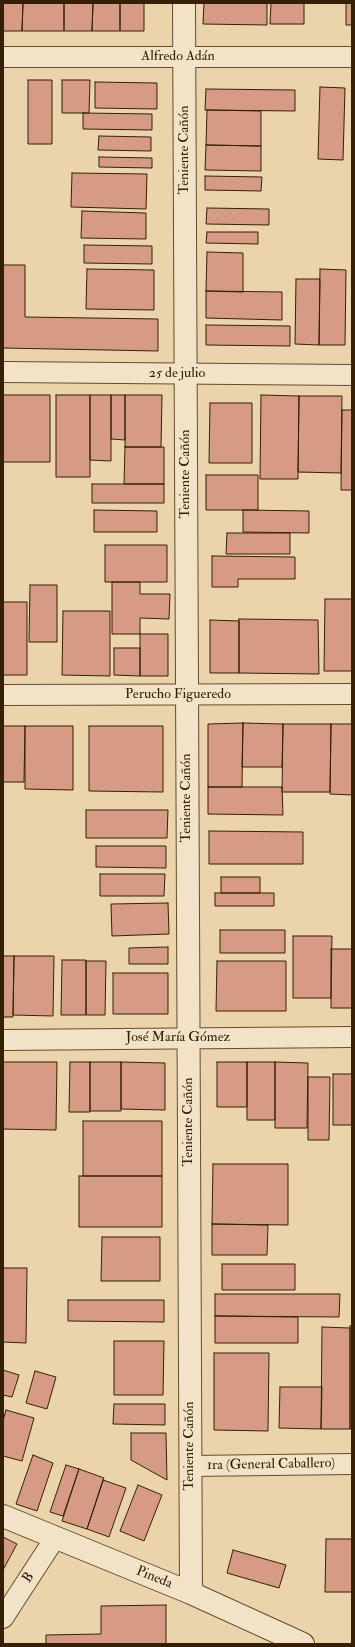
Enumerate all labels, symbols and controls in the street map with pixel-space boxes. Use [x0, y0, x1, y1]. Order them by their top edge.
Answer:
street label: Alfredo Adán [141, 49, 215, 65]
street label: Teniente Cañón [177, 106, 193, 194]
street label: 25 de julio [149, 366, 205, 382]
street label: Teniente Cañón [178, 430, 194, 518]
street label: Perucho Figueredo [125, 687, 231, 703]
street label: Teniente Cañón [179, 754, 195, 842]
street label: José María Gómez [126, 1030, 230, 1046]
street label: Teniente Cañón [181, 1078, 197, 1166]
street label: Teniente Cañón [182, 1402, 198, 1490]
street label: 1ra (General Caballero) [207, 1455, 335, 1475]
street label: Pineda [133, 1563, 175, 1593]
street label: B [19, 1570, 39, 1586]

